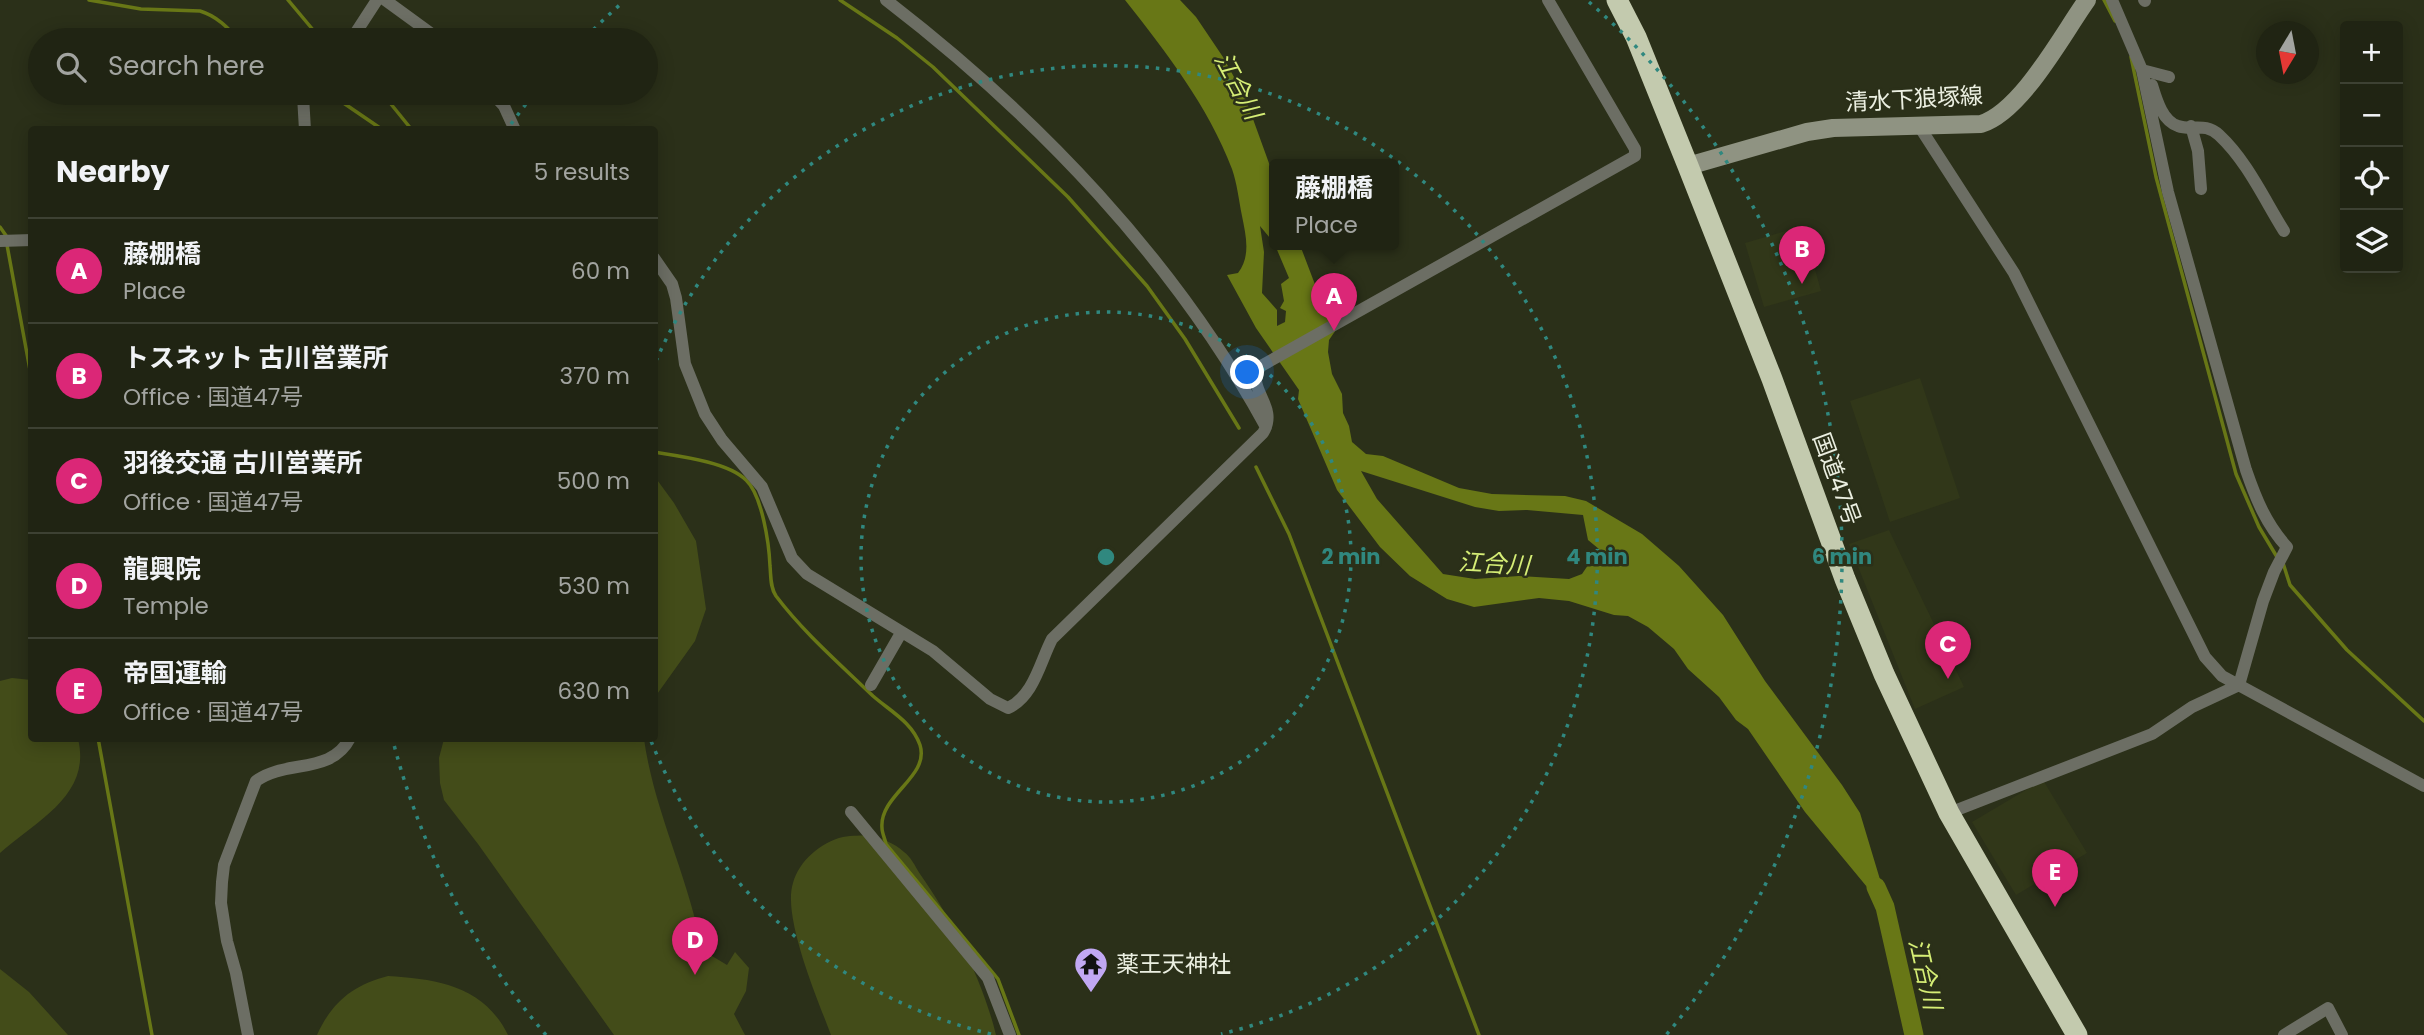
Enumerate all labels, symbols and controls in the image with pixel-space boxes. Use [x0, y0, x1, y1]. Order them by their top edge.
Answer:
north arrow [2256, 21, 2319, 84]
map controls [2340, 21, 2403, 273]
button: + [2340, 21, 2403, 84]
search box [28, 28, 658, 105]
water label: 江合川 [1207, 46, 1271, 128]
icon: search [52, 48, 90, 86]
text: Search here [108, 48, 265, 84]
street label: 清水下狼塚線 [1844, 79, 1984, 119]
button: − [2340, 84, 2403, 147]
button: locate [2340, 147, 2403, 210]
text: Nearby [56, 150, 170, 193]
text: 5 results [534, 156, 630, 188]
popup [1269, 159, 1399, 250]
text: 藤棚橋 [1295, 170, 1373, 206]
text: Place [1295, 209, 1358, 241]
button: layers [2340, 210, 2403, 273]
pin: B [1779, 226, 1825, 284]
text: 藤棚橋 [123, 236, 201, 272]
text: A [71, 255, 87, 287]
text: 60 m [571, 255, 630, 287]
pin: A [1311, 273, 1357, 331]
text: Place [123, 275, 186, 307]
text: トスネット 古川営業所 [123, 340, 389, 376]
your location [1230, 355, 1264, 389]
text: B [71, 360, 87, 392]
text: 370 m [560, 360, 630, 392]
text: Office · 国道47号 [123, 381, 303, 413]
street label: 国道47号 [1806, 428, 1868, 530]
text: 羽後交通 古川営業所 [123, 445, 363, 481]
text: C [70, 465, 88, 497]
text: 500 m [557, 465, 630, 497]
text: Office · 国道47号 [123, 486, 303, 518]
text: 2 min [1321, 542, 1381, 571]
text: 4 min [1566, 542, 1628, 571]
text: 6 min [1812, 542, 1872, 571]
centre of rings [1094, 545, 1118, 569]
water label: 江合川 [1457, 545, 1534, 582]
text: 龍興院 [123, 551, 201, 587]
text: D [71, 570, 87, 602]
text: 530 m [558, 570, 630, 602]
text: Temple [123, 590, 209, 622]
pin: C [1925, 621, 1971, 679]
text: 帝国運輸 [123, 655, 227, 691]
text: E [73, 675, 85, 707]
text: 630 m [558, 675, 630, 707]
text: Office · 国道47号 [123, 696, 303, 728]
pin: E [2032, 849, 2078, 907]
pin: D [672, 917, 718, 975]
water label: 江合川 [1901, 935, 1950, 1016]
temple icon: 薬王天神社 [1072, 945, 1110, 994]
place label: 薬王天神社 [1116, 948, 1231, 980]

